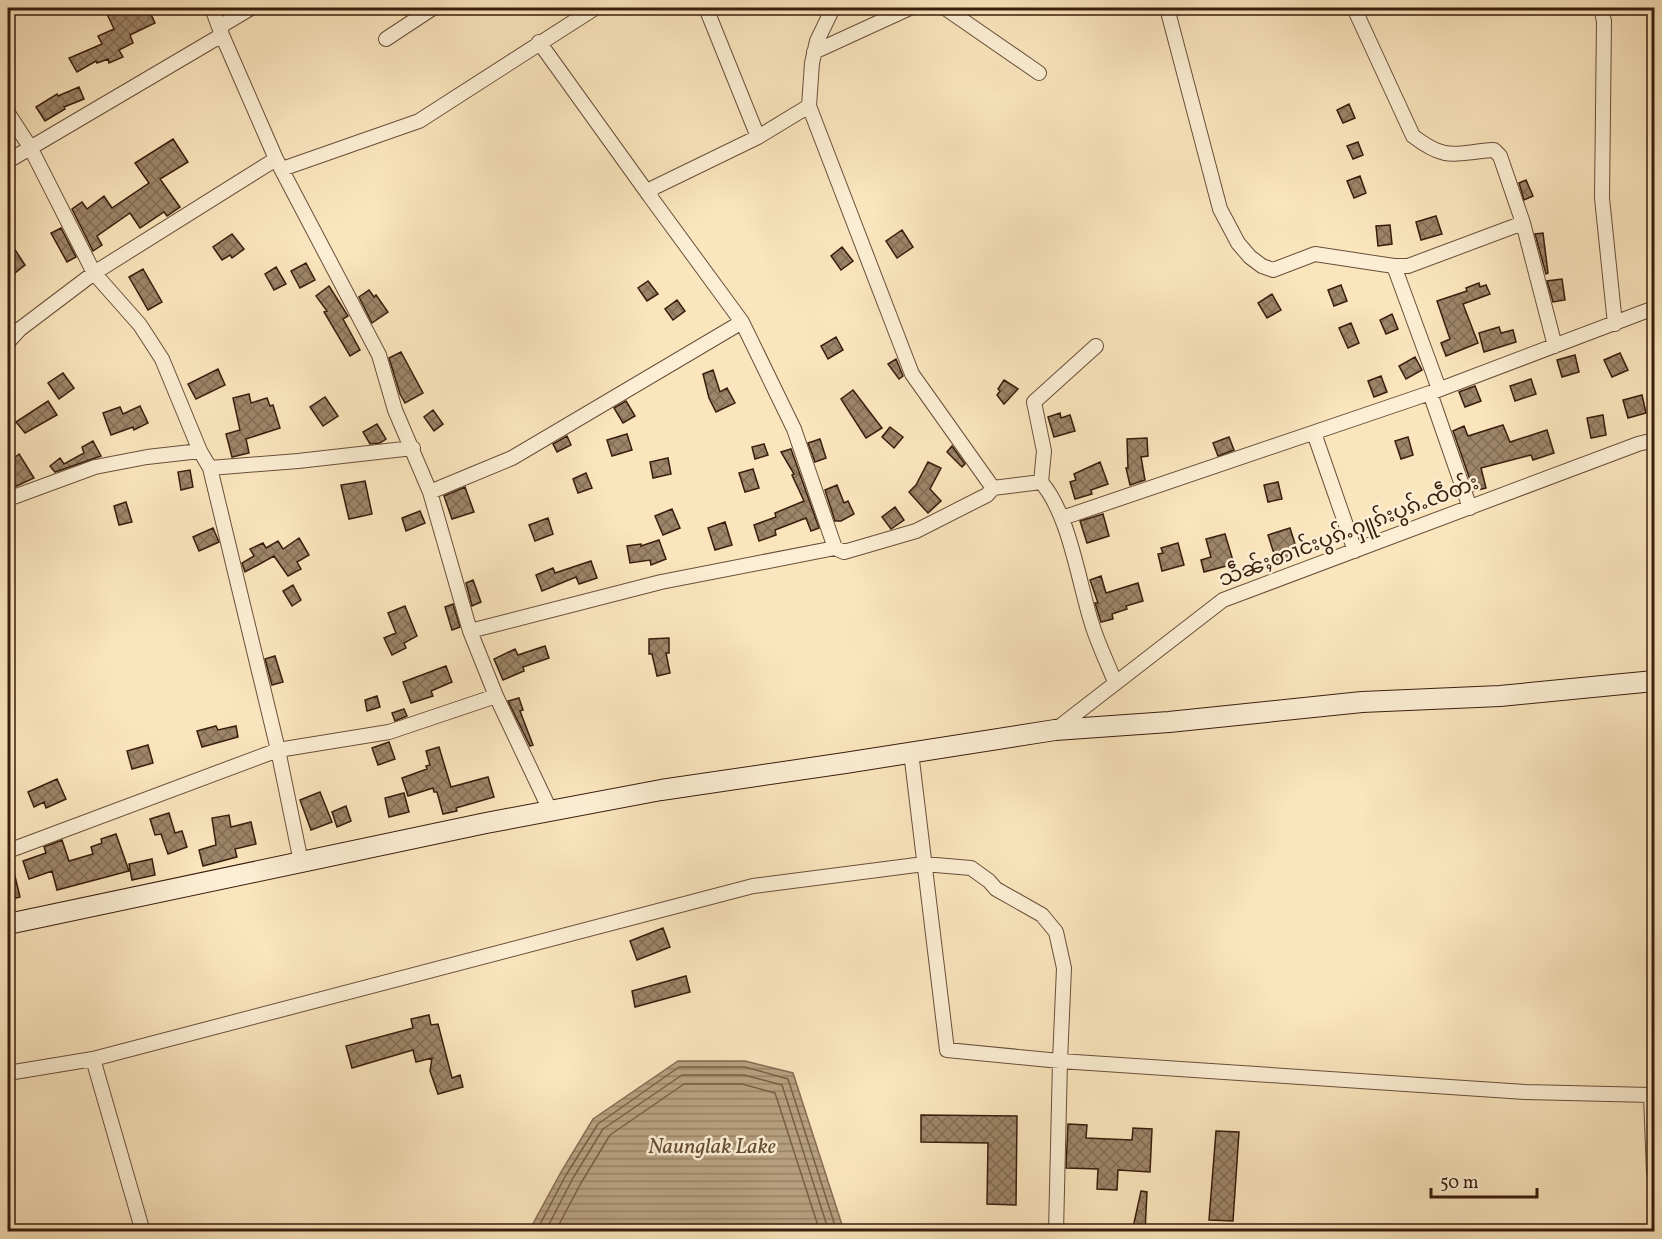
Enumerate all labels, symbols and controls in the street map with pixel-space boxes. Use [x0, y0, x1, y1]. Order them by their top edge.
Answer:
street label: သဵၼ်ႈတၢင်းပွၵ်ႉႁူၵ်းပွၵ်ႉၸဵတ်း [1214, 466, 1484, 596]
water label: Naunglak Lake [648, 1132, 776, 1163]
scale bar [1431, 1161, 1538, 1199]
text: 50 m [1440, 1171, 1479, 1196]

